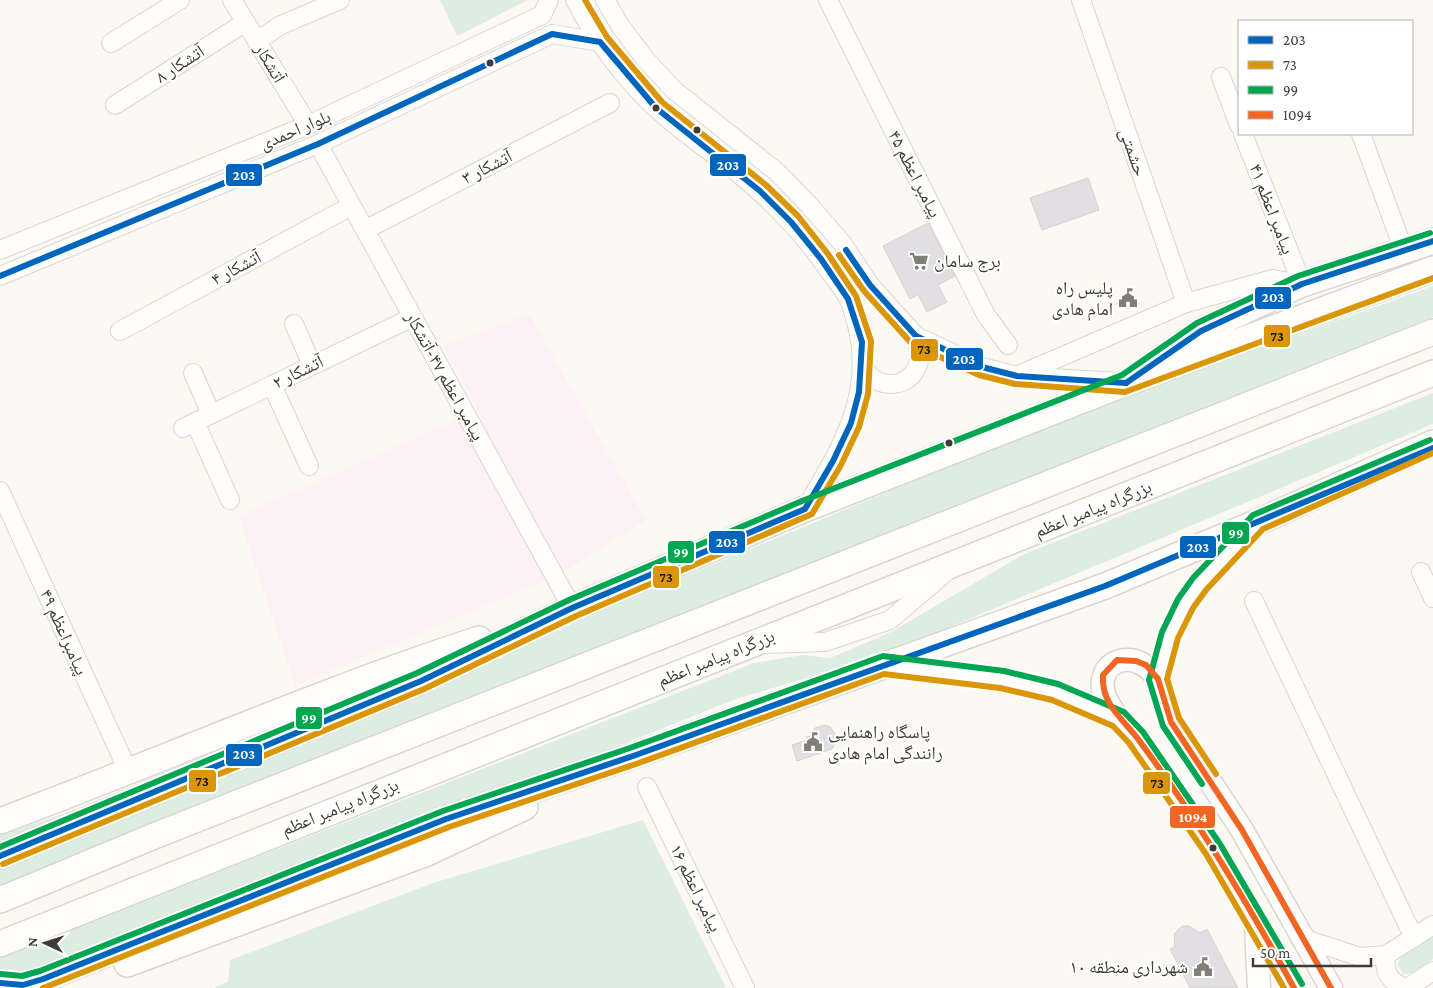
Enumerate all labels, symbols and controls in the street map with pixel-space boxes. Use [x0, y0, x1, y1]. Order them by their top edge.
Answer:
legend [1238, 20, 1413, 135]
text: 203 [1283, 32, 1306, 48]
street label: آتشکار [250, 39, 290, 87]
street label: آتشکار ۸ [152, 41, 208, 87]
text: 73 [1283, 57, 1297, 73]
unlabelled marker [485, 58, 495, 68]
text: 99 [1283, 82, 1298, 98]
unlabelled marker [651, 103, 661, 113]
street label: بلوار احمدی [256, 106, 334, 155]
text: 1094 [1283, 107, 1312, 123]
unlabelled marker [692, 125, 702, 135]
street label: حشمتی [1115, 125, 1151, 179]
street label: پیامبر اعظم ۴۵ [883, 127, 945, 222]
street label: آتشکار ۳ [459, 146, 516, 188]
line badge: 203 [709, 153, 747, 177]
text: 203 [717, 157, 739, 173]
street label: پیامبر اعظم ۴۱ [1244, 161, 1298, 258]
line badge: 203 [225, 163, 263, 187]
text: 203 [233, 167, 255, 183]
street label: آتشکار ۴ [208, 246, 265, 289]
supermarket icon: برج سامان [908, 250, 930, 272]
place label: برج سامان [934, 251, 1001, 273]
place label: پلیس راه امام هادی [1052, 278, 1113, 321]
line badge: 203 [1254, 286, 1292, 310]
public building icon: پلیس راه امام هادی [1117, 287, 1139, 309]
text: 203 [1262, 289, 1284, 305]
street label: پیامبر اعظم ۴۷-آتشکار [399, 307, 489, 445]
line badge: 73 [1263, 324, 1291, 348]
text: 73 [1270, 328, 1284, 344]
line badge: 73 [910, 338, 939, 362]
text: 73 [917, 341, 931, 357]
line badge: 203 [945, 347, 984, 371]
street label: آتشکار ۲ [270, 351, 327, 393]
text: 203 [953, 351, 975, 367]
unlabelled marker [944, 438, 954, 448]
street label: بزرگراه پیامبر اعظم [1032, 476, 1155, 543]
line badge: 99 [1221, 521, 1250, 545]
text: 99 [1228, 525, 1244, 541]
line badge: 203 [708, 530, 746, 554]
text: 203 [716, 534, 738, 550]
line badge: 203 [1179, 535, 1217, 559]
text: 203 [1187, 539, 1209, 555]
line badge: 99 [667, 540, 695, 564]
text: 99 [673, 544, 689, 560]
line badge: 73 [652, 565, 680, 589]
text: 73 [659, 569, 673, 585]
street label: پیامبراعظم ۴۹ [34, 586, 92, 679]
street label: بزرگراه پیامبر اعظم [655, 625, 778, 692]
line badge: 99 [295, 706, 323, 730]
text: 99 [301, 710, 317, 726]
place label: پاسگاه راهنمایی رانندگی امام هادی [828, 722, 943, 765]
public building icon: پاسگاه راهنمایی رانندگی امام هادی [802, 731, 824, 753]
line badge: 203 [225, 743, 263, 767]
text: 203 [233, 746, 255, 762]
line badge: 73 [188, 769, 217, 793]
line badge: 73 [1142, 771, 1171, 795]
text: 73 [195, 773, 209, 789]
street label: بزرگراه پیامبر اعظم [279, 774, 402, 841]
text: 73 [1150, 775, 1164, 791]
line badge: 1094 [1169, 805, 1216, 829]
text: 1094 [1179, 809, 1208, 825]
street label: پیامبر اعظم ۱۶ [664, 841, 726, 936]
unlabelled marker [1208, 843, 1218, 853]
north arrow [20, 918, 70, 968]
text: N [24, 936, 40, 947]
scale bar [1253, 936, 1370, 968]
text: 50 m [1260, 945, 1290, 961]
public building icon: شهرداری منطقه ۱۰ [1192, 956, 1214, 978]
place label: شهرداری منطقه ۱۰ [1069, 957, 1188, 978]

